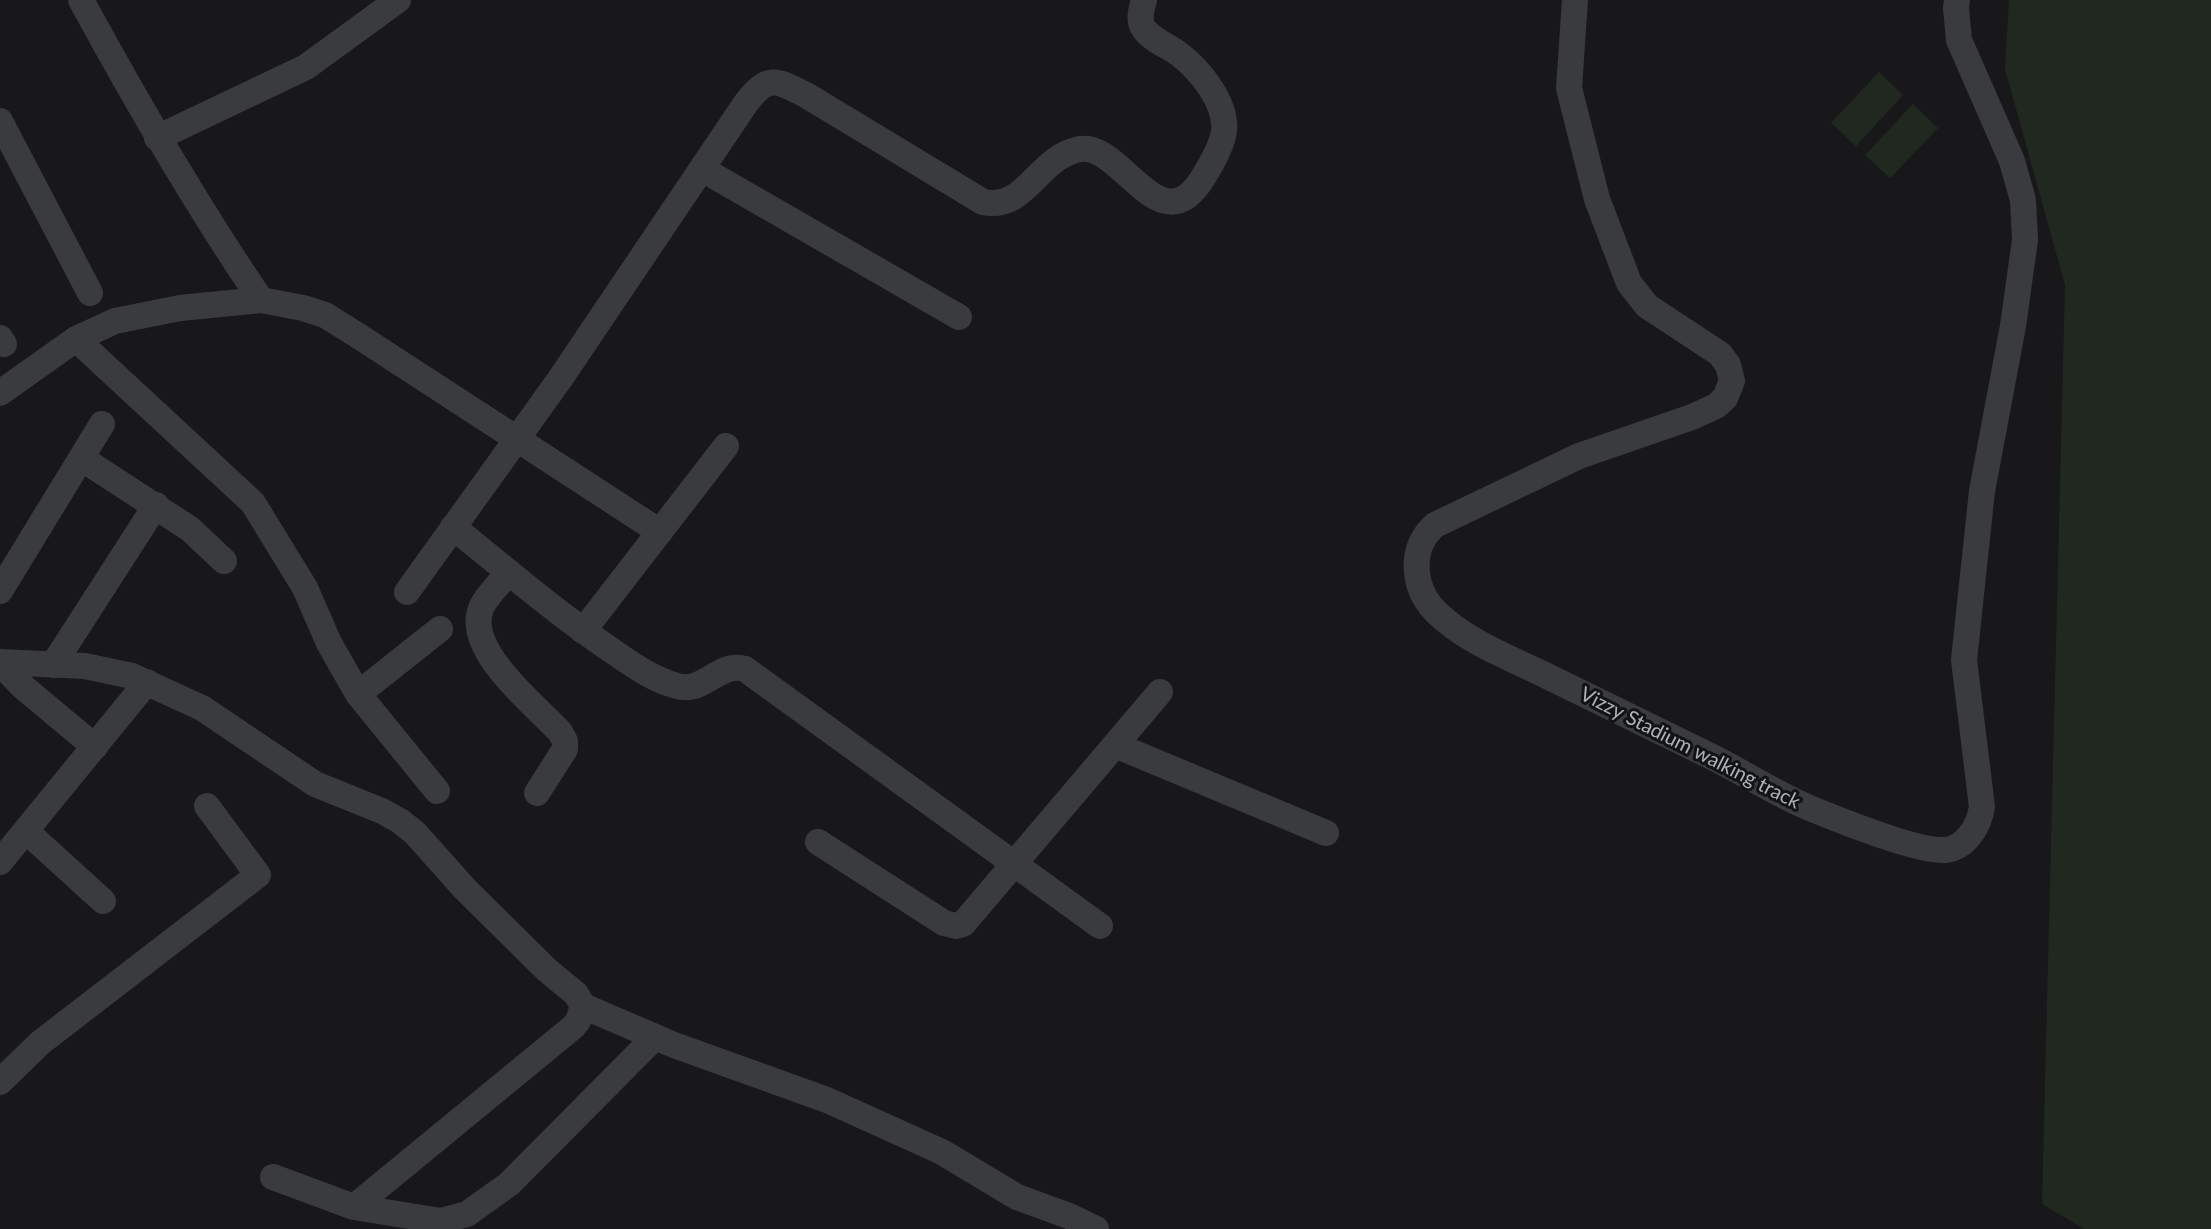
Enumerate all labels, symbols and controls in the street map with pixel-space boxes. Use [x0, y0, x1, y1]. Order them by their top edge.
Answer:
street label: Vizzy Stadium walking track [1576, 682, 1804, 814]

